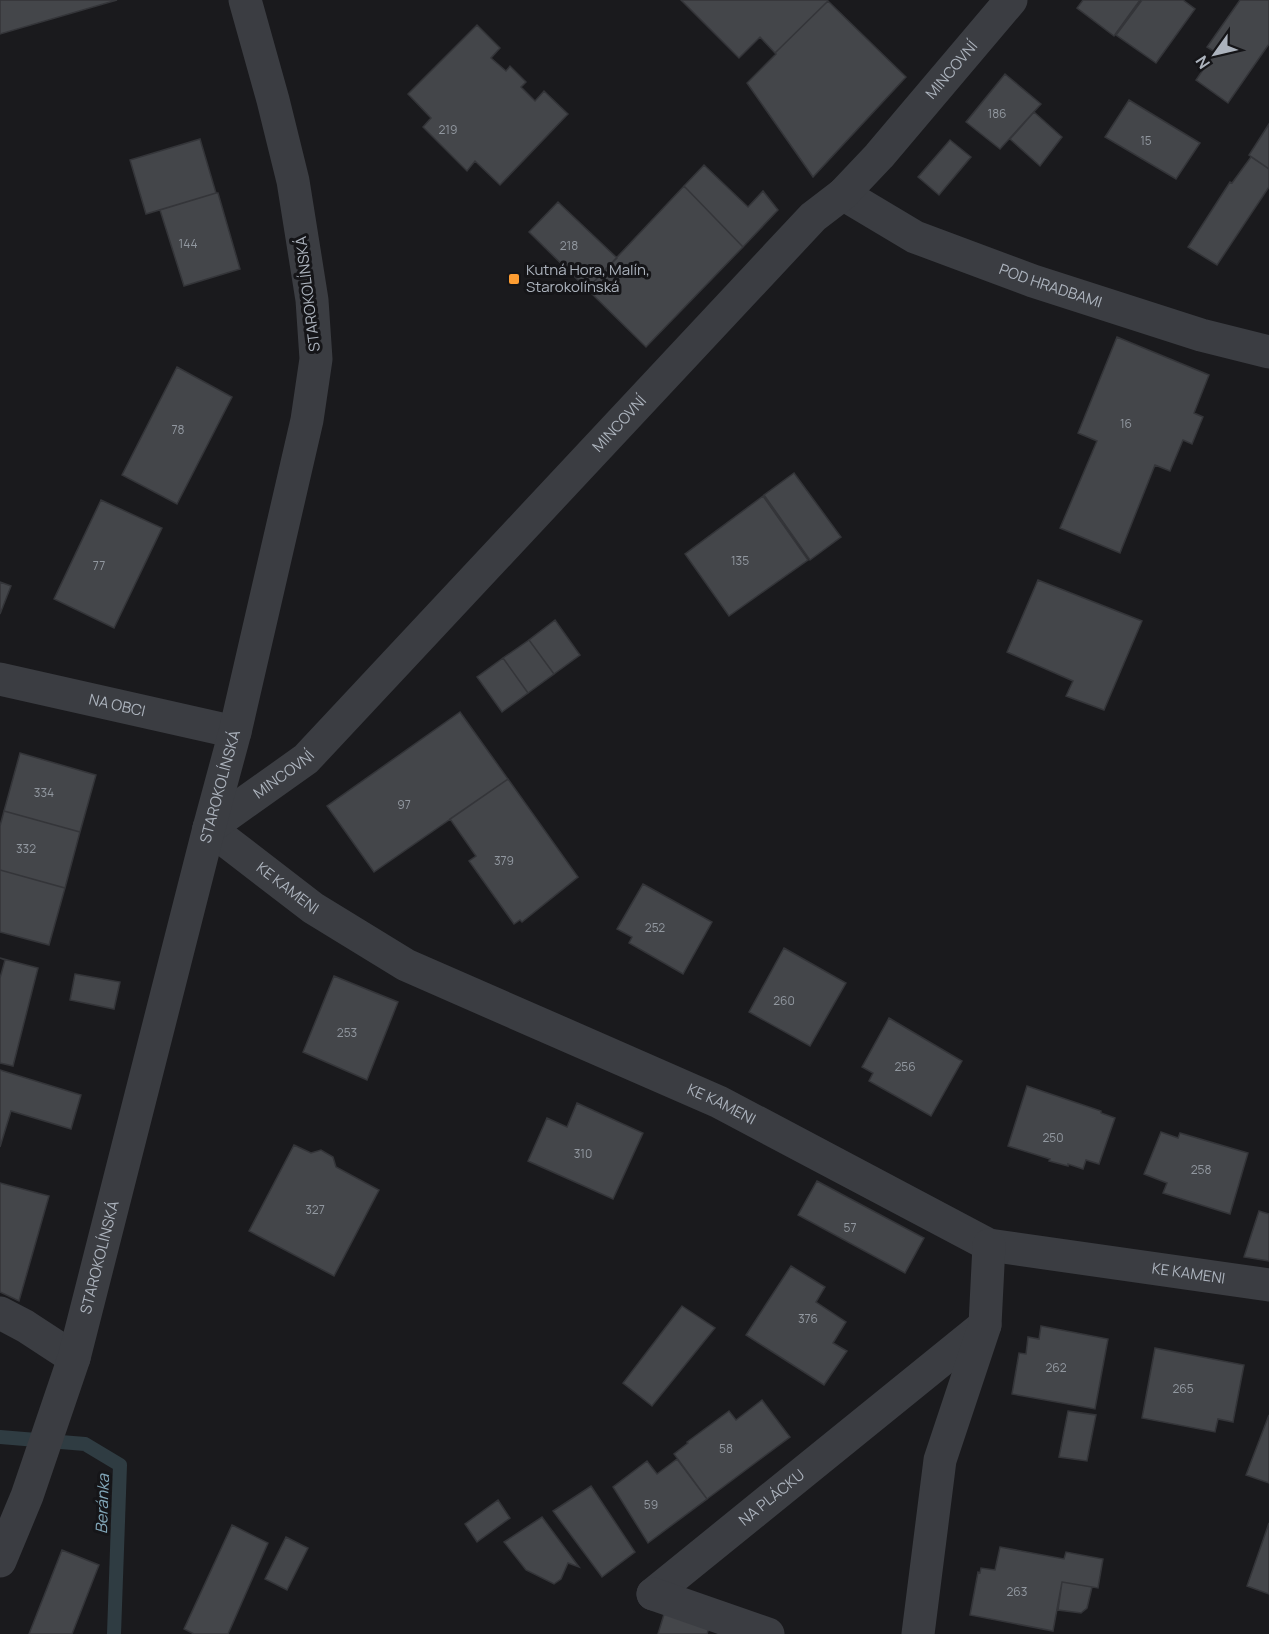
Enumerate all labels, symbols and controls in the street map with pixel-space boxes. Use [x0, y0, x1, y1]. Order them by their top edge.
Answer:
north arrow [1185, 24, 1245, 84]
street label: MINCOVNÍ [921, 36, 982, 103]
text: N [1190, 51, 1215, 73]
house number: 186 [987, 105, 1007, 122]
house number: 219 [439, 121, 457, 138]
house number: 15 [1140, 132, 1152, 149]
house number: 144 [179, 235, 197, 252]
street label: STAROKOLÍNSKÁ [290, 235, 325, 353]
house number: 218 [560, 237, 578, 254]
street label: POD HRADBAMI [996, 258, 1105, 312]
place label: Kutná Hora, Malín, Starokolínská [526, 259, 650, 297]
marker: Kutná Hora, Malín, Starokolínská [507, 272, 521, 286]
street label: MINCOVNÍ [587, 390, 651, 456]
house number: 16 [1120, 415, 1132, 432]
house number: 78 [172, 421, 185, 438]
house number: 135 [731, 552, 749, 569]
house number: 77 [93, 557, 105, 574]
street label: NA OBCI [87, 688, 147, 721]
street label: STAROKOLÍNSKÁ [195, 727, 245, 845]
street label: MINCOVNÍ [249, 745, 319, 803]
house number: 334 [34, 784, 54, 801]
house number: 97 [397, 796, 411, 813]
house number: 332 [16, 840, 36, 857]
house number: 379 [494, 852, 514, 869]
street label: KE KAMENI [252, 857, 323, 919]
house number: 252 [645, 919, 665, 936]
house number: 260 [773, 992, 795, 1009]
house number: 253 [337, 1024, 357, 1041]
house number: 256 [894, 1058, 916, 1075]
street label: KE KAMENI [684, 1078, 759, 1130]
house number: 250 [1042, 1129, 1064, 1146]
house number: 310 [574, 1145, 592, 1162]
house number: 258 [1191, 1161, 1211, 1178]
street label: STAROKOLÍNSKÁ [75, 1198, 124, 1316]
house number: 327 [305, 1201, 325, 1218]
house number: 57 [844, 1219, 856, 1236]
street label: KE KAMENI [1151, 1257, 1227, 1289]
house number: 376 [798, 1310, 818, 1327]
house number: 262 [1045, 1359, 1067, 1376]
house number: 265 [1172, 1380, 1194, 1397]
house number: 58 [719, 1440, 733, 1457]
street label: NA PLÁCKU [734, 1464, 809, 1530]
water label: Beránka [90, 1473, 114, 1534]
house number: 59 [644, 1496, 658, 1513]
house number: 263 [1007, 1583, 1027, 1600]

